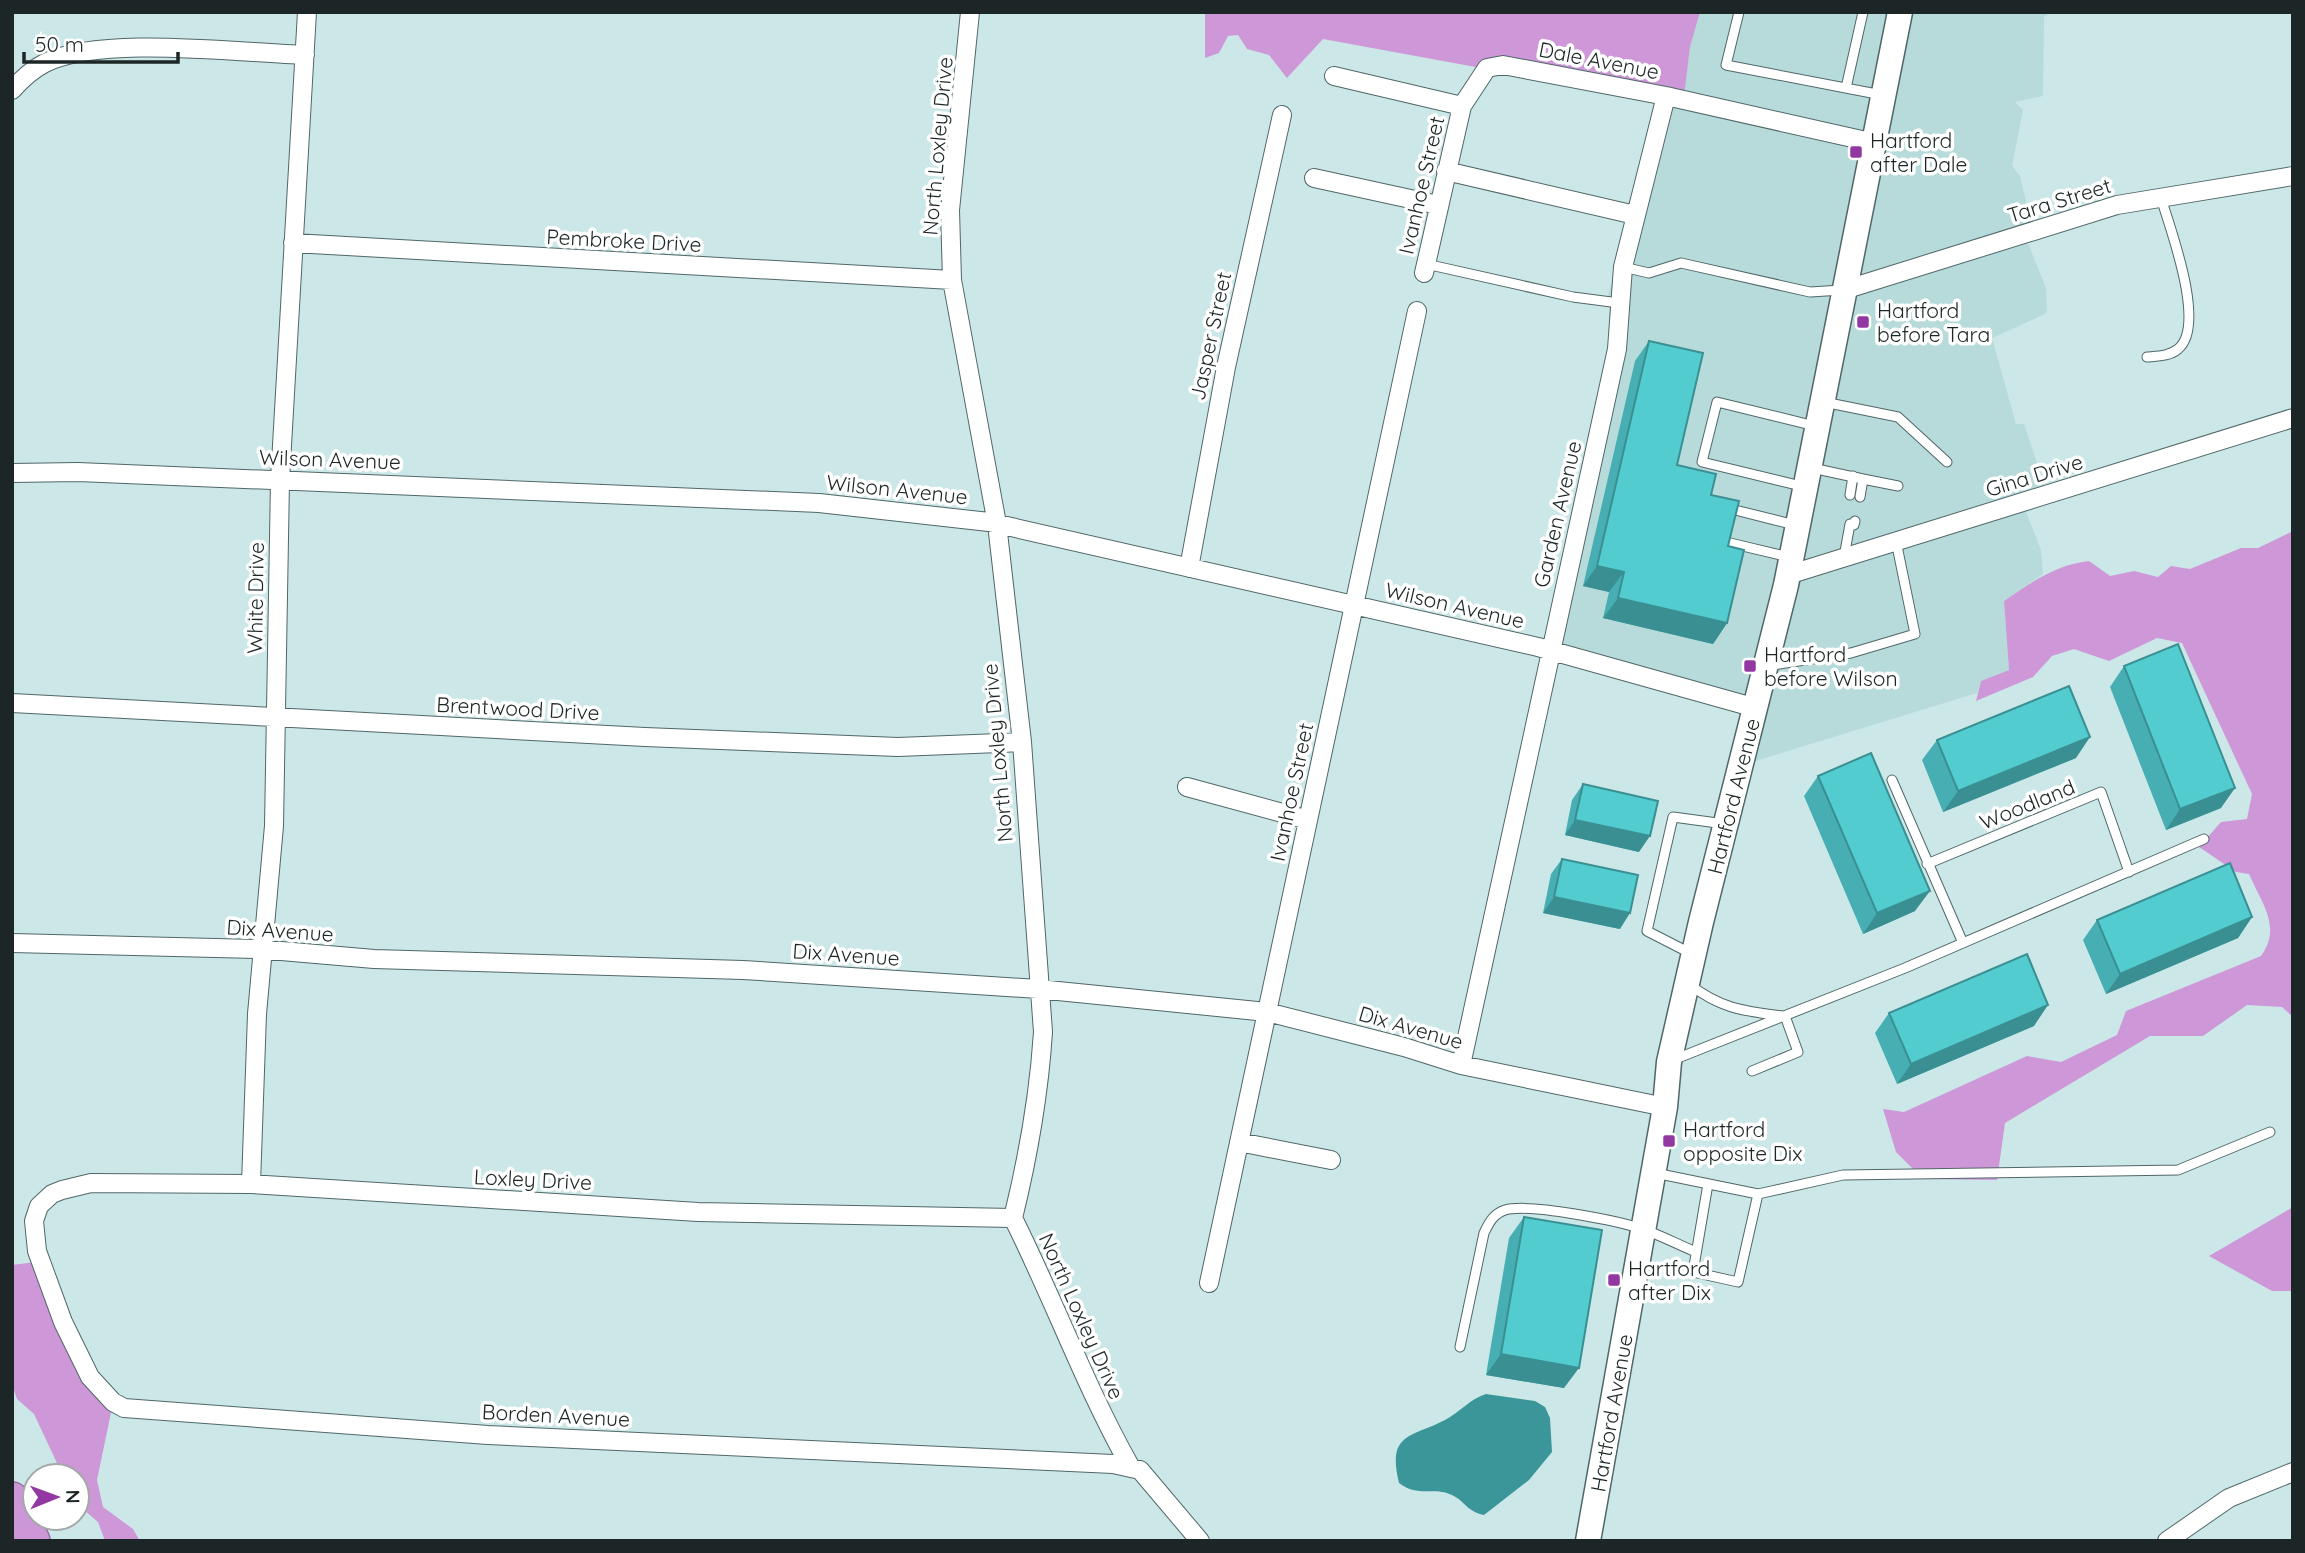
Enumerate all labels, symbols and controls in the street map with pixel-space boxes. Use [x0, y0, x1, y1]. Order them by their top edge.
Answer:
scale bar [24, 21, 178, 65]
text: 50 m [35, 31, 84, 57]
street label: Dale Avenue [1537, 36, 1661, 84]
street label: North Loxley Drive [916, 56, 958, 236]
street label: Ivanhoe Street [1392, 113, 1450, 257]
place label: Hartford after Dale [1870, 127, 1967, 177]
marker: Hartford after Dale [1848, 144, 1864, 160]
street label: Tara Street [2004, 172, 2114, 228]
street label: Pembroke Drive [546, 223, 702, 257]
street label: Jasper Street [1184, 270, 1236, 402]
place label: Hartford before Tara [1877, 297, 1990, 347]
marker: Hartford before Tara [1855, 314, 1871, 330]
street label: Garden Avenue [1528, 438, 1586, 590]
street label: Wilson Avenue [259, 444, 401, 474]
street label: Gina Drive [1982, 448, 2086, 502]
street label: Wilson Avenue [825, 469, 969, 509]
street label: White Drive [241, 542, 269, 654]
street label: Wilson Avenue [1383, 576, 1527, 634]
place label: Hartford before Wilson [1764, 641, 1898, 691]
marker: Hartford before Wilson [1742, 658, 1758, 674]
street label: North Loxley Drive [976, 663, 1018, 843]
street label: Brentwood Drive [436, 691, 600, 725]
street label: Hartford Avenue [1701, 715, 1765, 877]
street label: Ivanhoe Street [1264, 720, 1318, 864]
street label: Woodland [1976, 773, 2078, 835]
street label: Dix Avenue [226, 913, 334, 947]
street label: Dix Avenue [792, 937, 900, 971]
street label: Dix Avenue [1356, 1000, 1466, 1054]
place label: Hartford opposite Dix [1683, 1116, 1803, 1166]
marker: Hartford opposite Dix [1661, 1133, 1677, 1149]
street label: Loxley Drive [473, 1163, 593, 1195]
street label: North Loxley Drive [1034, 1229, 1130, 1403]
place label: Hartford after Dix [1628, 1255, 1711, 1305]
marker: Hartford after Dix [1606, 1272, 1622, 1288]
street label: Hartford Avenue [1584, 1332, 1638, 1494]
street label: Borden Avenue [481, 1398, 631, 1432]
north arrow [21, 1462, 91, 1532]
text: N [61, 1490, 85, 1504]

